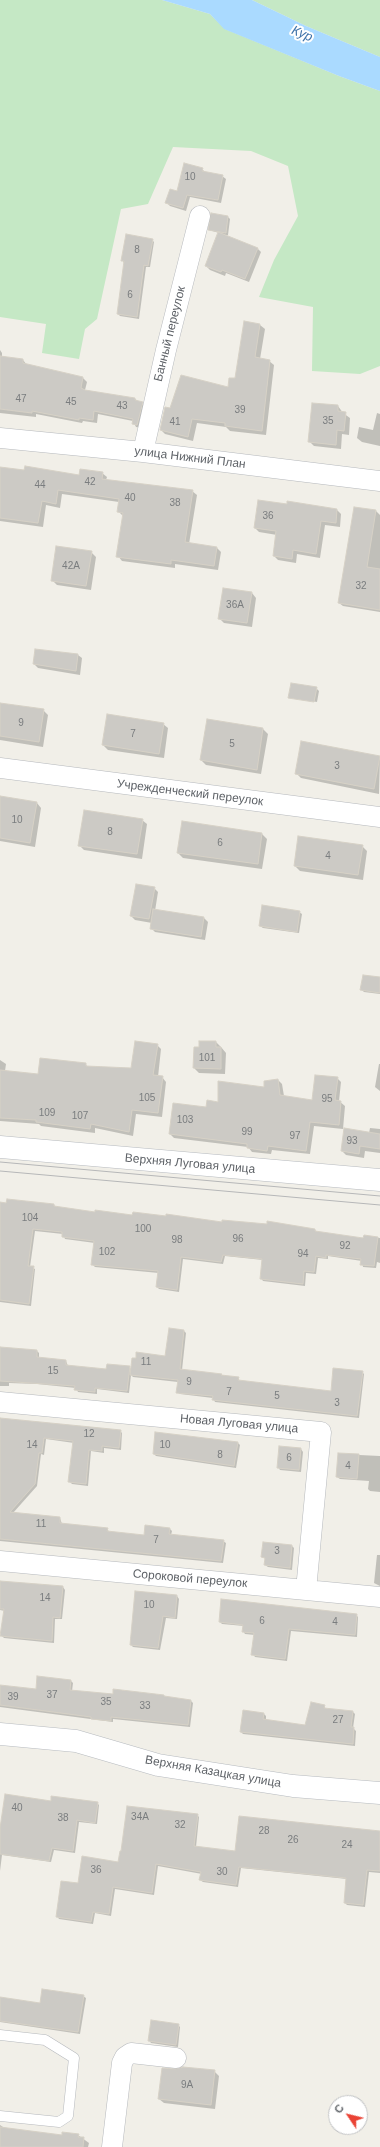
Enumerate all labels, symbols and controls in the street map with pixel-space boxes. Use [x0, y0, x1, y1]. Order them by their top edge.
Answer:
water label: Кур [289, 23, 315, 45]
house number: 10 [184, 171, 196, 183]
house number: 8 [134, 244, 140, 256]
street label: Банный переулок [151, 285, 189, 383]
house number: 6 [127, 289, 133, 301]
house number: 47 [15, 393, 27, 405]
house number: 45 [65, 396, 77, 408]
house number: 43 [116, 400, 128, 412]
house number: 39 [234, 404, 246, 416]
house number: 35 [322, 415, 334, 427]
house number: 41 [169, 416, 181, 428]
street label: улица Нижний План [134, 444, 246, 472]
house number: 42 [84, 476, 96, 488]
house number: 44 [34, 479, 46, 491]
house number: 40 [124, 492, 136, 504]
house number: 38 [169, 497, 181, 509]
house number: 36 [262, 510, 274, 522]
house number: 42А [62, 560, 80, 572]
house number: 32 [355, 580, 367, 592]
house number: 36А [226, 599, 244, 611]
house number: 9 [18, 717, 24, 729]
house number: 7 [130, 728, 136, 740]
house number: 5 [229, 738, 235, 750]
house number: 3 [334, 760, 340, 772]
street label: Учрежденческий переулок [116, 777, 264, 809]
house number: 10 [11, 814, 23, 826]
house number: 8 [107, 826, 113, 838]
house number: 6 [217, 837, 223, 849]
house number: 4 [325, 850, 331, 862]
house number: 101 [199, 1052, 215, 1064]
house number: 105 [139, 1092, 155, 1104]
house number: 95 [321, 1093, 333, 1105]
house number: 109 [39, 1107, 55, 1119]
house number: 107 [72, 1110, 88, 1122]
house number: 103 [177, 1114, 193, 1126]
house number: 99 [241, 1126, 253, 1138]
house number: 97 [289, 1130, 301, 1142]
house number: 93 [346, 1135, 358, 1147]
street label: Верхняя Луговая улица [124, 1151, 256, 1177]
house number: 104 [22, 1212, 38, 1224]
house number: 100 [135, 1223, 151, 1235]
house number: 96 [232, 1233, 244, 1245]
house number: 98 [171, 1234, 183, 1246]
house number: 92 [339, 1240, 351, 1252]
house number: 102 [99, 1246, 115, 1258]
house number: 94 [297, 1248, 309, 1260]
house number: 11 [141, 1356, 151, 1368]
house number: 15 [47, 1365, 59, 1377]
house number: 9 [186, 1376, 192, 1388]
house number: 7 [226, 1386, 232, 1398]
house number: 5 [274, 1390, 280, 1402]
house number: 3 [334, 1397, 340, 1409]
street label: Новая Луговая улица [179, 1412, 299, 1436]
house number: 12 [83, 1428, 95, 1440]
house number: 14 [26, 1439, 38, 1451]
house number: 10 [159, 1439, 171, 1451]
house number: 8 [217, 1449, 223, 1461]
house number: 6 [286, 1452, 292, 1464]
house number: 4 [345, 1460, 351, 1472]
house number: 11 [36, 1518, 46, 1530]
house number: 7 [153, 1534, 159, 1546]
house number: 3 [274, 1545, 280, 1557]
street label: Сороковой переулок [132, 1567, 248, 1591]
house number: 14 [39, 1592, 51, 1604]
house number: 10 [143, 1599, 155, 1611]
house number: 6 [259, 1615, 265, 1627]
house number: 4 [332, 1616, 338, 1628]
house number: 37 [46, 1689, 58, 1701]
house number: 39 [7, 1691, 19, 1703]
house number: 35 [100, 1696, 112, 1708]
house number: 33 [139, 1700, 151, 1712]
house number: 27 [332, 1714, 344, 1726]
street label: Верхняя Казацкая улица [144, 1753, 282, 1791]
house number: 40 [11, 1802, 23, 1814]
house number: 34А [131, 1811, 149, 1823]
house number: 38 [57, 1812, 69, 1824]
house number: 32 [174, 1819, 186, 1831]
house number: 28 [258, 1825, 270, 1837]
house number: 26 [287, 1834, 299, 1846]
house number: 24 [341, 1839, 353, 1851]
house number: 36 [90, 1864, 102, 1876]
house number: 30 [216, 1866, 228, 1878]
house number: 9А [181, 2079, 193, 2091]
north arrow [328, 2095, 368, 2135]
text: С [332, 2102, 346, 2115]

